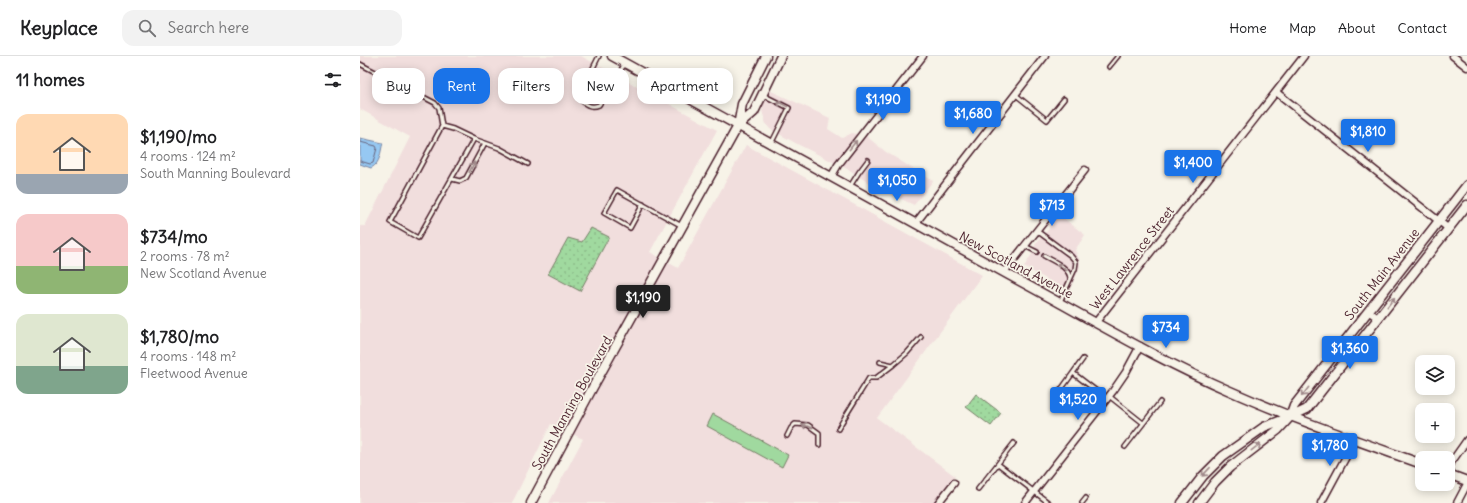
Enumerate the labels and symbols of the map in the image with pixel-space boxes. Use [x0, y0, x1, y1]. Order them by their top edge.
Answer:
pin: $1,190 [850, 87, 916, 121]
one-way arrow [776, 100, 788, 107]
pin: $1,680 [940, 101, 1006, 135]
pin: $1,810 [1335, 119, 1401, 153]
one-way arrow [849, 140, 857, 151]
pin: $1,400 [1160, 150, 1226, 184]
one-way arrow [468, 161, 476, 173]
pin: $1,050 [864, 168, 930, 202]
pin: $713 [1028, 193, 1076, 227]
street label: West Lawrence Street [1086, 202, 1178, 313]
street label: South Main Avenue [1341, 225, 1423, 323]
street label: New Scotland Avenue [956, 228, 1076, 302]
one-way arrow [1056, 263, 1067, 271]
pin: $1,190 [610, 285, 676, 319]
one-way arrow [1387, 296, 1395, 307]
pin: $734 [1142, 315, 1190, 349]
street label: South Manning Boulevard [528, 333, 616, 473]
pin: $1,360 [1317, 336, 1383, 370]
pin: $1,520 [1045, 387, 1111, 421]
one-way arrow [1300, 387, 1309, 398]
one-way arrow [800, 422, 813, 429]
pin: $1,780 [1297, 433, 1363, 467]
one-way arrow [1251, 442, 1262, 451]
one-way arrow [1202, 467, 1211, 477]

